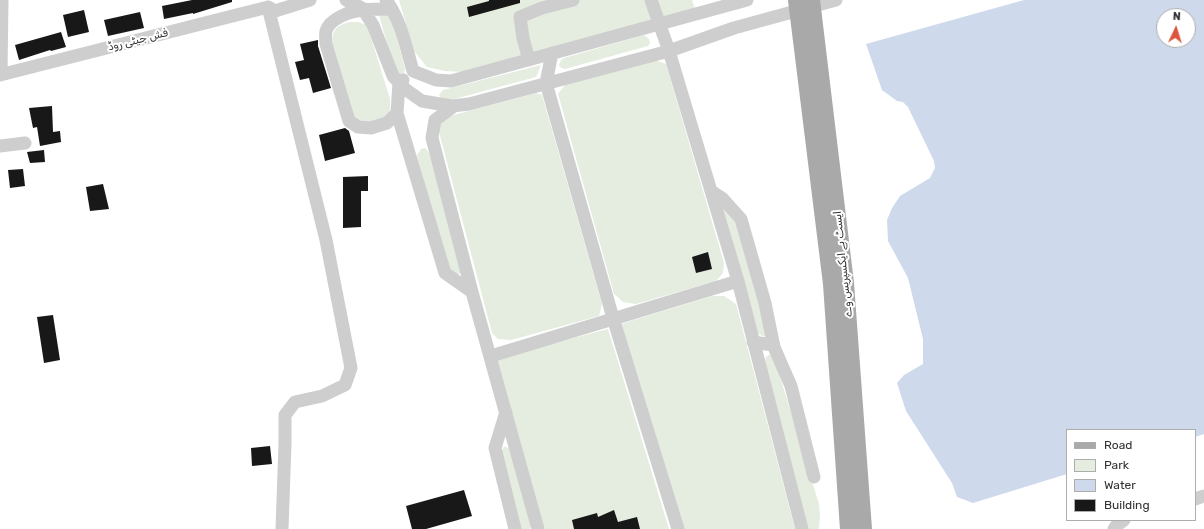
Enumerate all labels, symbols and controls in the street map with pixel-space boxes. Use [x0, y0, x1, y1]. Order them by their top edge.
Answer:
north arrow [1156, 8, 1196, 48]
text: N [1172, 10, 1181, 23]
street label: فش جیٹی روڈ [107, 26, 169, 54]
street label: ایسٹ بے ایکسپریس وے [831, 210, 855, 318]
legend [1066, 429, 1196, 521]
text: Road [1104, 438, 1132, 452]
text: Park [1104, 458, 1129, 472]
text: Water [1104, 478, 1136, 492]
text: Building [1104, 498, 1150, 512]

